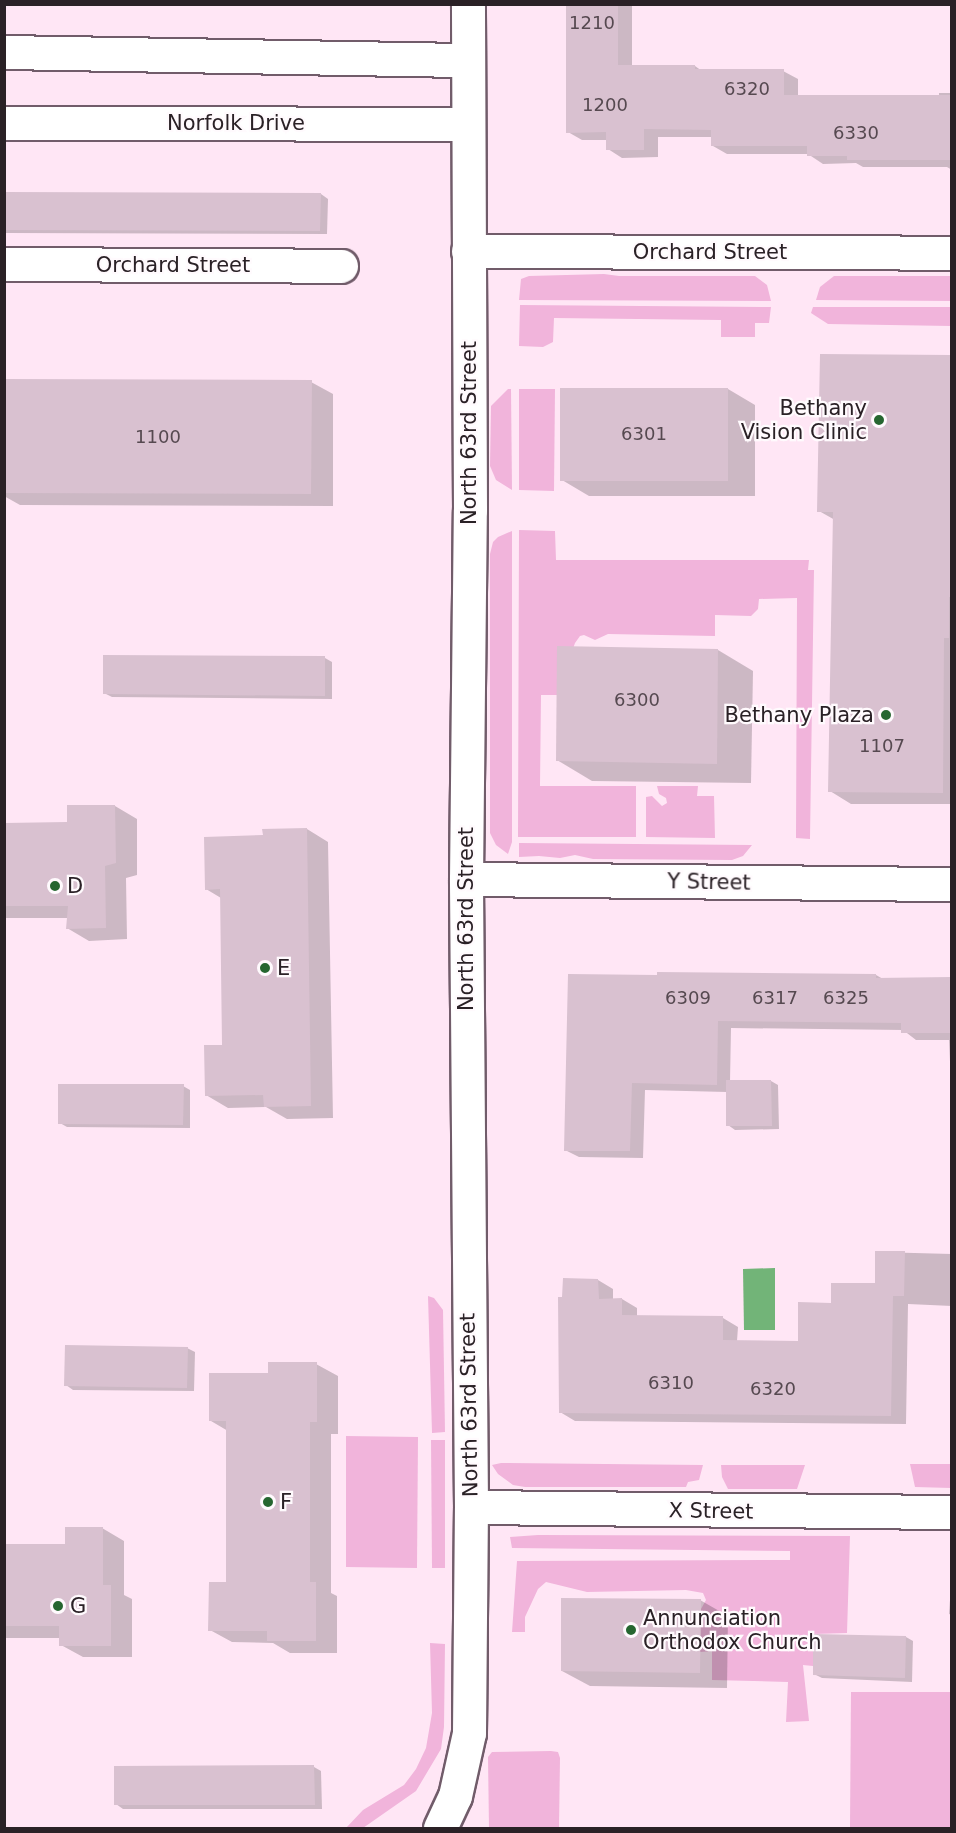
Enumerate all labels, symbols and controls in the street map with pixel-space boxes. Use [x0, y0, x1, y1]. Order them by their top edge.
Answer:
house number: 1210 [569, 12, 615, 34]
house number: 6320 [724, 78, 770, 100]
house number: 1200 [582, 94, 628, 116]
street label: Norfolk Drive [167, 110, 305, 136]
house number: 6330 [833, 122, 879, 144]
street label: Orchard Street [633, 239, 787, 265]
street label: Orchard Street [96, 252, 250, 278]
street label: North 63rd Street [456, 341, 482, 525]
place label: Bethany Vision Clinic [741, 395, 867, 445]
marker: Bethany Vision Clinic [872, 413, 886, 427]
house number: 6301 [621, 423, 667, 445]
house number: 1100 [135, 426, 181, 448]
house number: 6300 [614, 689, 660, 711]
place label: Bethany Plaza [725, 702, 874, 728]
marker: Bethany Plaza [879, 708, 893, 722]
house number: 1107 [859, 735, 905, 757]
street label: North 63rd Street [453, 827, 479, 1011]
street label: Y Street [667, 869, 751, 895]
place label: D [67, 873, 83, 899]
marker: D [48, 879, 62, 893]
place label: E [277, 955, 290, 981]
marker: E [258, 961, 272, 975]
house number: 6309 [665, 987, 711, 1009]
house number: 6317 [752, 987, 798, 1009]
house number: 6325 [823, 987, 869, 1009]
street label: North 63rd Street [455, 1313, 483, 1497]
house number: 6310 [648, 1372, 694, 1394]
house number: 6320 [750, 1378, 796, 1400]
place label: F [280, 1489, 292, 1515]
marker: F [261, 1495, 275, 1509]
street label: X Street [668, 1498, 754, 1524]
place label: G [70, 1593, 86, 1619]
marker: G [51, 1599, 65, 1613]
place label: Annunciation Orthodox Church [643, 1605, 822, 1655]
marker: Annunciation Orthodox Church [624, 1623, 638, 1637]

